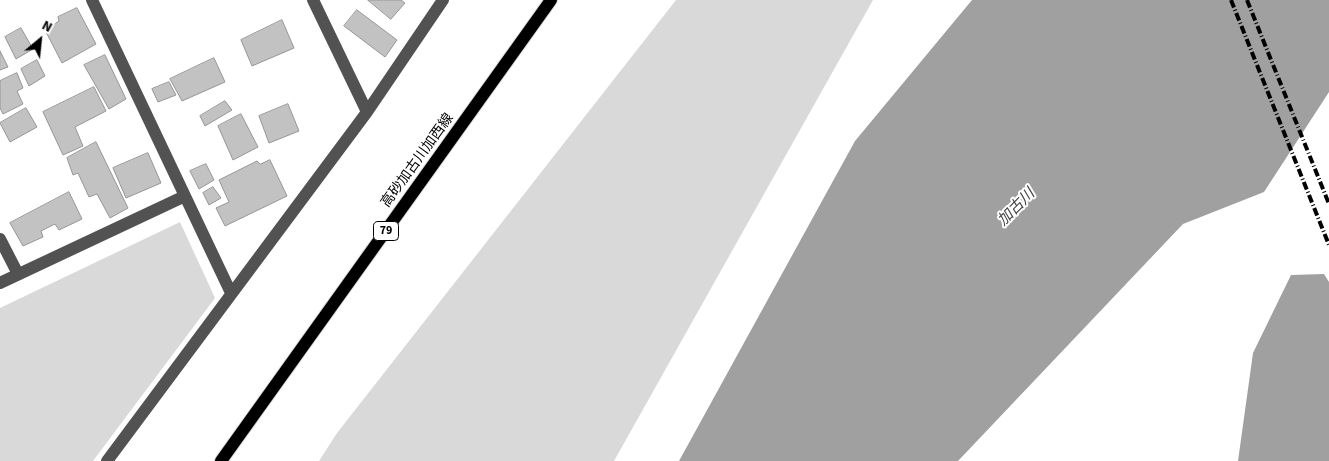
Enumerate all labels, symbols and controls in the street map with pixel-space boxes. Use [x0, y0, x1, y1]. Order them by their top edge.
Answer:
north arrow [15, 15, 65, 65]
text: N [38, 16, 56, 38]
street label: 高砂加古川加西線 [378, 111, 458, 211]
water label: 加古川 [995, 186, 1039, 230]
road number: 79 [374, 222, 398, 240]

